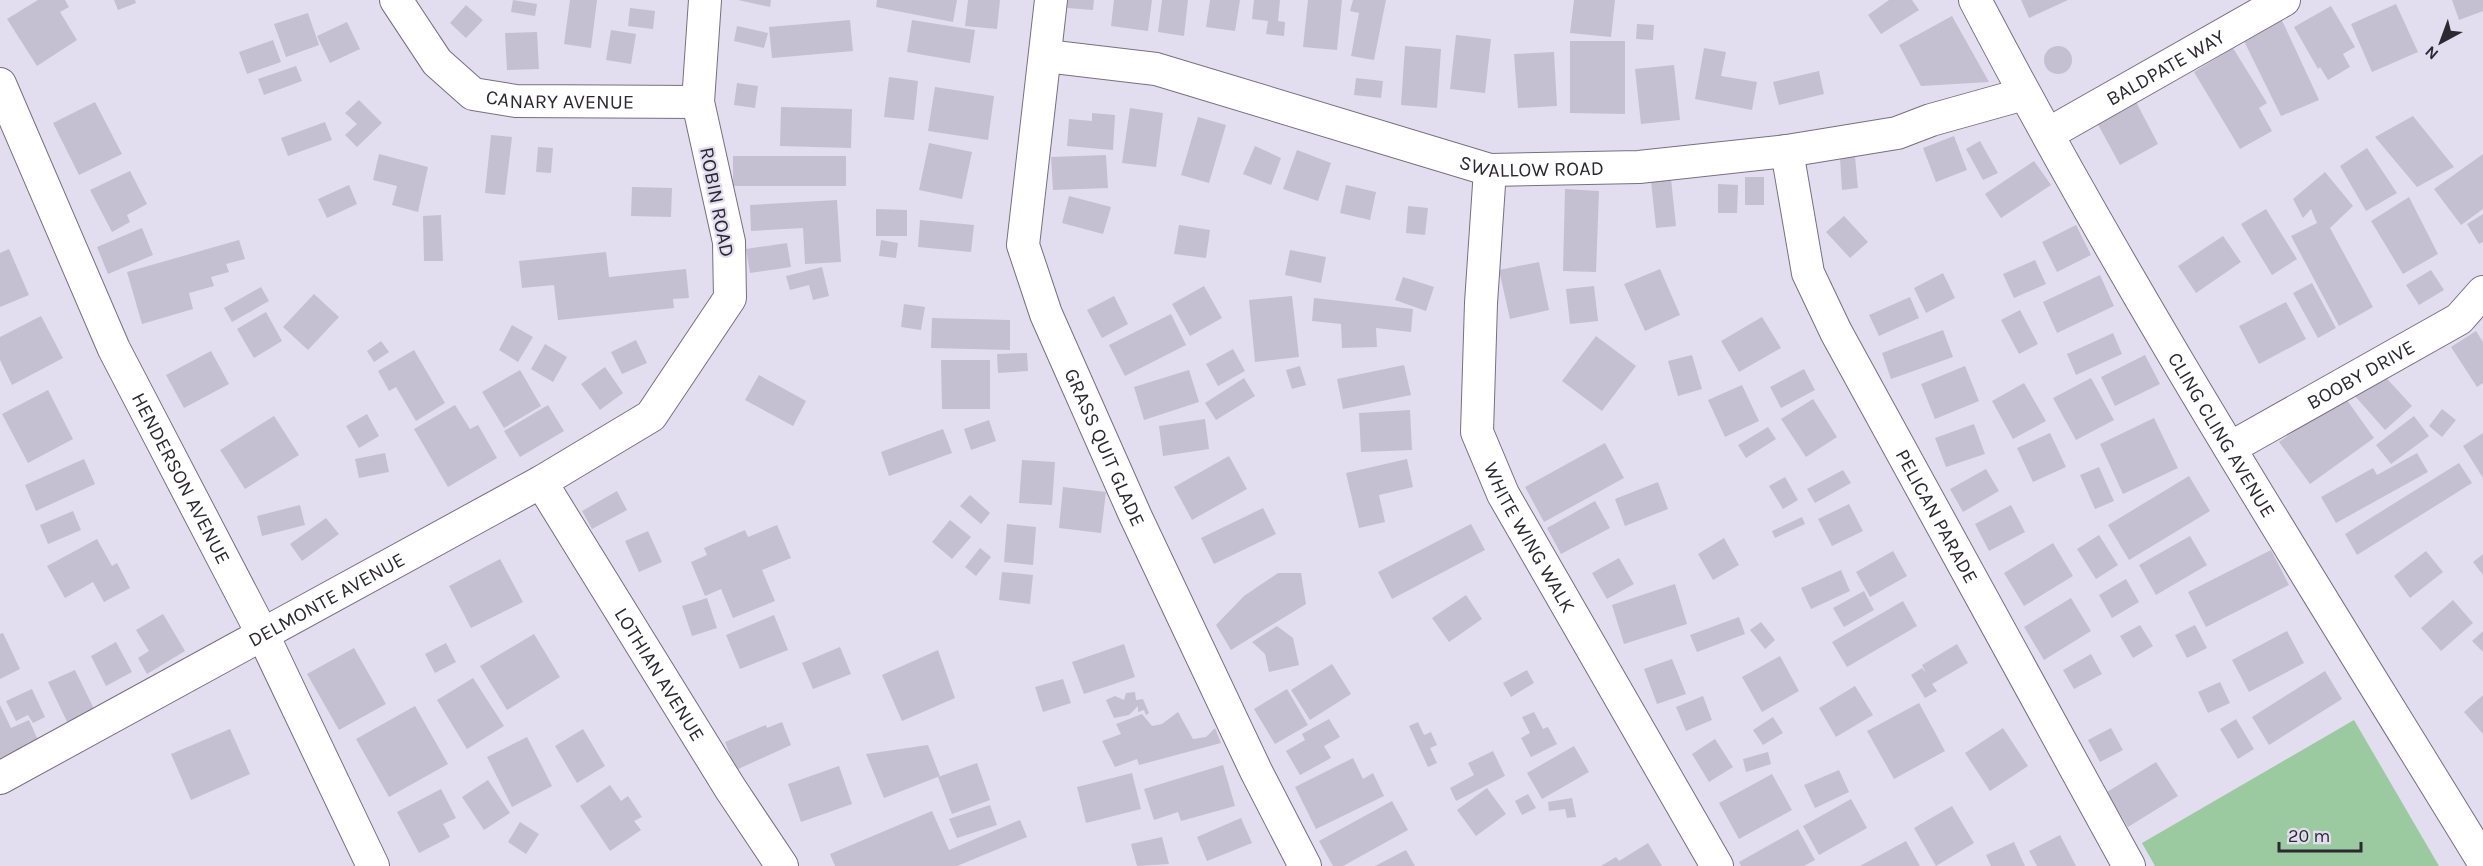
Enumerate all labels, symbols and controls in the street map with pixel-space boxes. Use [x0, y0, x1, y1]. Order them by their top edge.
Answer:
north arrow [2411, 12, 2471, 72]
street label: BALDPATE WAY [2102, 25, 2229, 110]
text: N [2421, 42, 2442, 64]
street label: CANARY AVENUE [484, 85, 634, 113]
street label: ROBIN ROAD [695, 145, 739, 259]
street label: SWALLOW ROAD [1457, 150, 1604, 182]
street label: BOOBY DRIVE [2303, 335, 2419, 414]
street label: CLING CLING AVENUE [2163, 348, 2280, 521]
street label: GRASS QUIT GLADE [1060, 365, 1150, 530]
street label: HENDERSON AVENUE [127, 389, 235, 568]
street label: PELICAN PARADE [1891, 445, 1983, 587]
street label: WHITE WING WALK [1479, 459, 1580, 616]
street label: DELMONTE AVENUE [244, 547, 409, 651]
street label: LOTHIAN AVENUE [610, 603, 710, 745]
scale bar [2279, 815, 2362, 853]
text: 20 m [2288, 825, 2330, 847]

